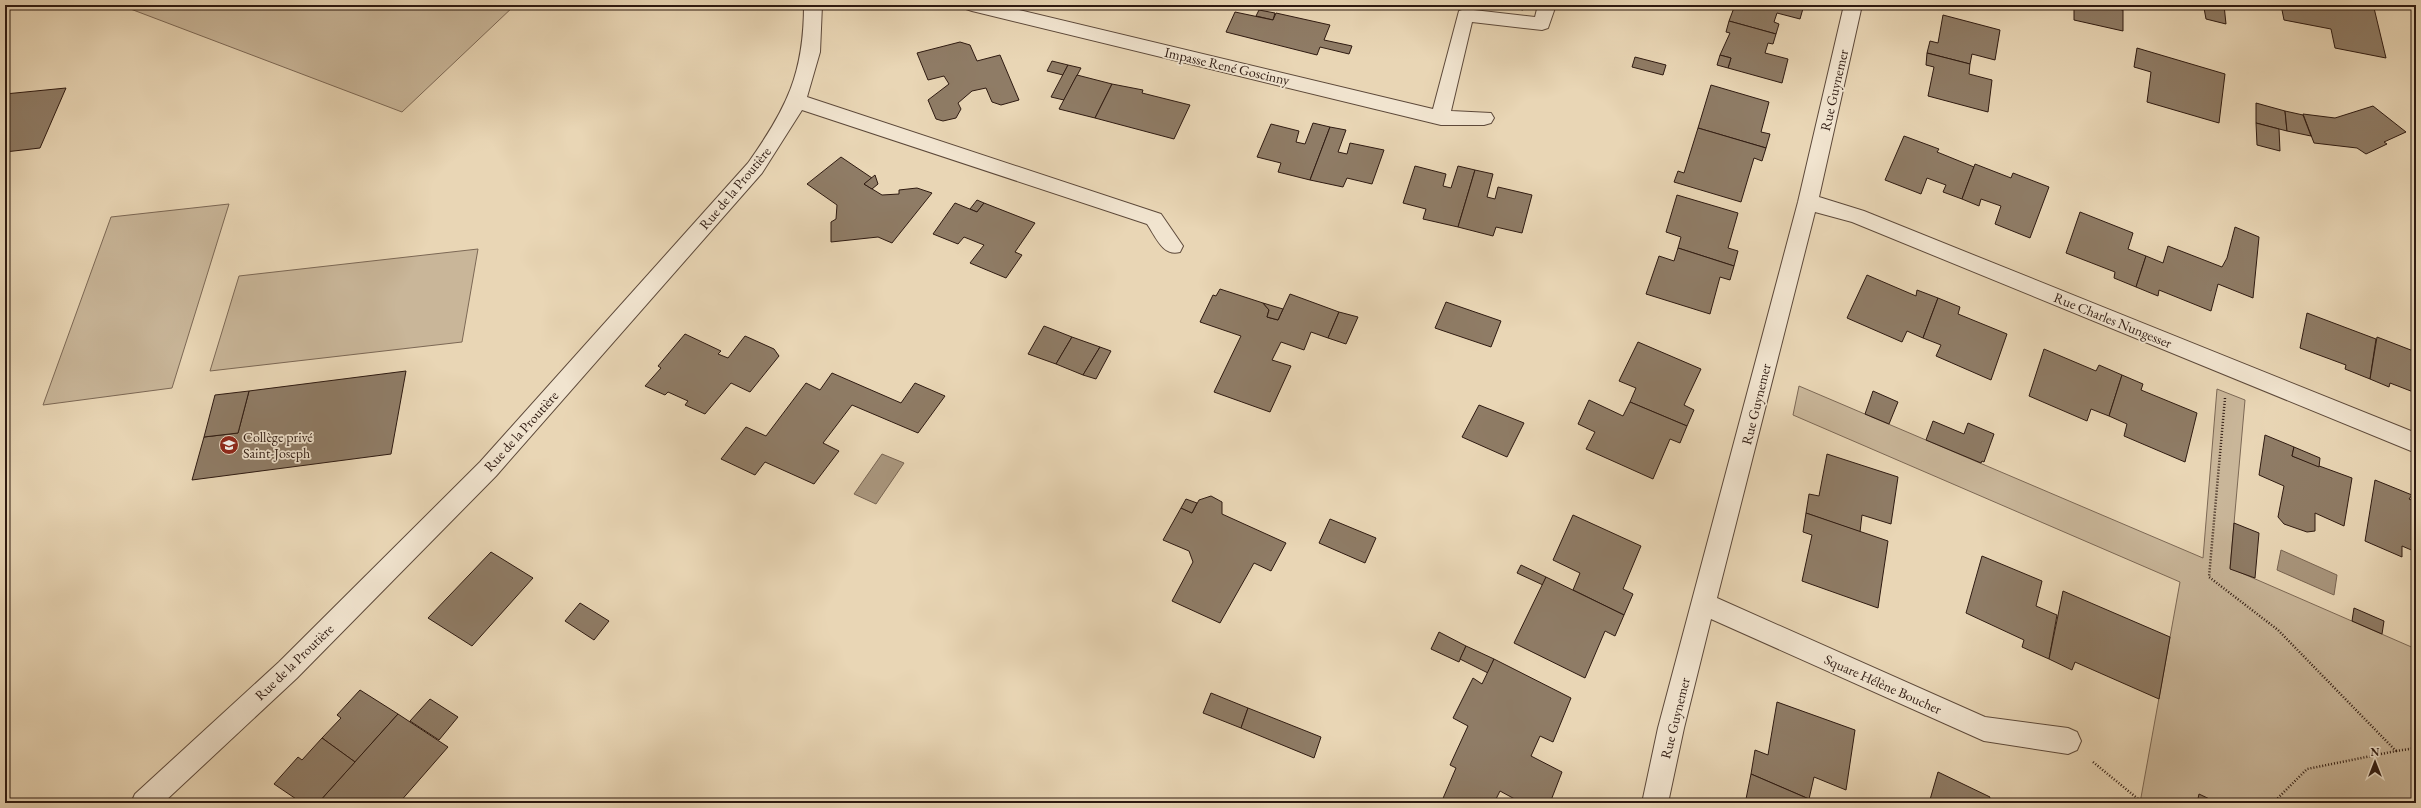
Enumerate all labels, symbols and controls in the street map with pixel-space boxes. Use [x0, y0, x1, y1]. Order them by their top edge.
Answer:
street label: Impasse René Goscinny [1163, 43, 1292, 89]
street label: Rue Guynemer [1816, 47, 1852, 133]
street label: Rue de la Proutière [695, 142, 775, 233]
street label: Rue Charles Nungesser [2051, 288, 2175, 352]
street label: Rue Guynemer [1737, 361, 1775, 447]
street label: Rue de la Proutière [480, 386, 562, 475]
place label: Collège privé Saint-Joseph [243, 428, 313, 462]
school or university icon: Collège privé Saint-Joseph [218, 434, 240, 456]
street label: Rue de la Proutière [251, 619, 338, 704]
street label: Square Hélène Boucher [1822, 650, 1945, 718]
street label: Rue Guynemer [1656, 675, 1694, 761]
north arrow [2355, 742, 2395, 782]
text: N [2371, 745, 2380, 759]

